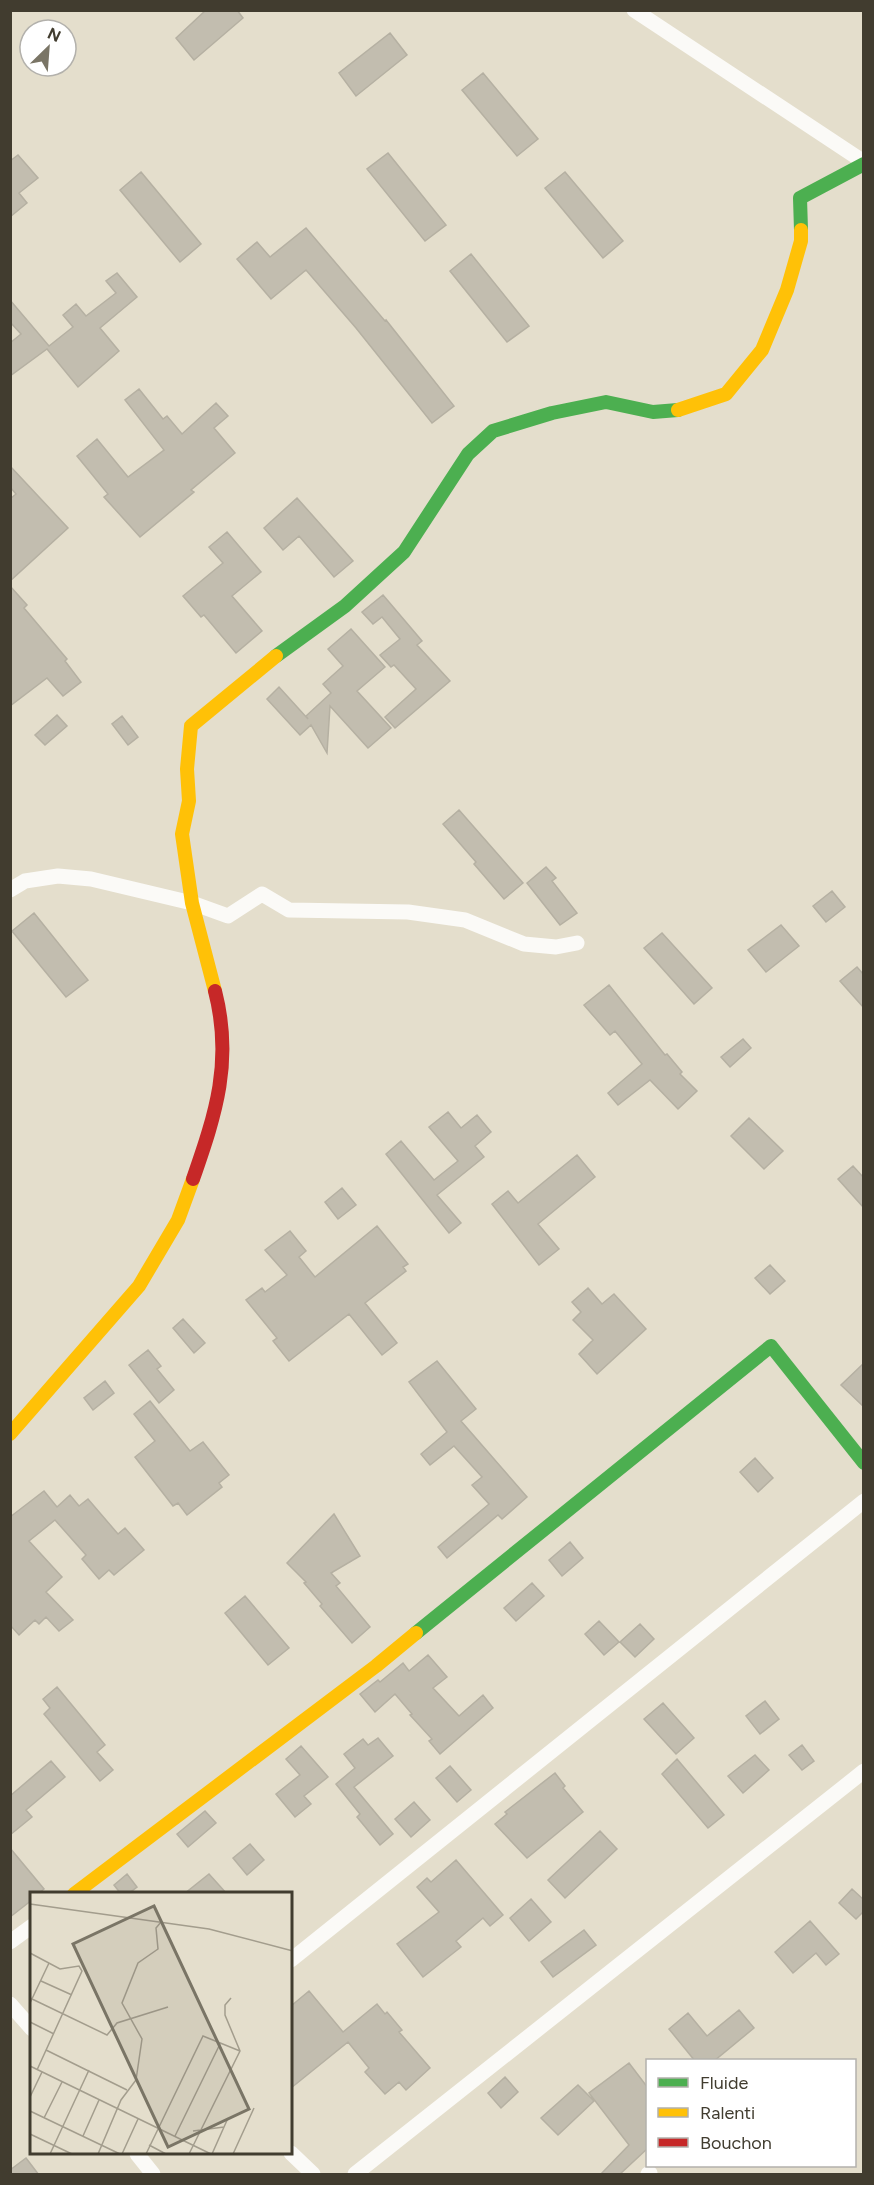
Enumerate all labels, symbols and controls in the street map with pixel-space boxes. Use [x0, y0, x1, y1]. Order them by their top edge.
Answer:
north arrow [18, 18, 78, 78]
text: N [45, 24, 64, 46]
inset map [30, 1892, 292, 2155]
legend [646, 2059, 856, 2167]
text: Fluide [700, 2072, 749, 2094]
text: Ralenti [700, 2102, 755, 2124]
text: Bouchon [700, 2132, 772, 2154]

